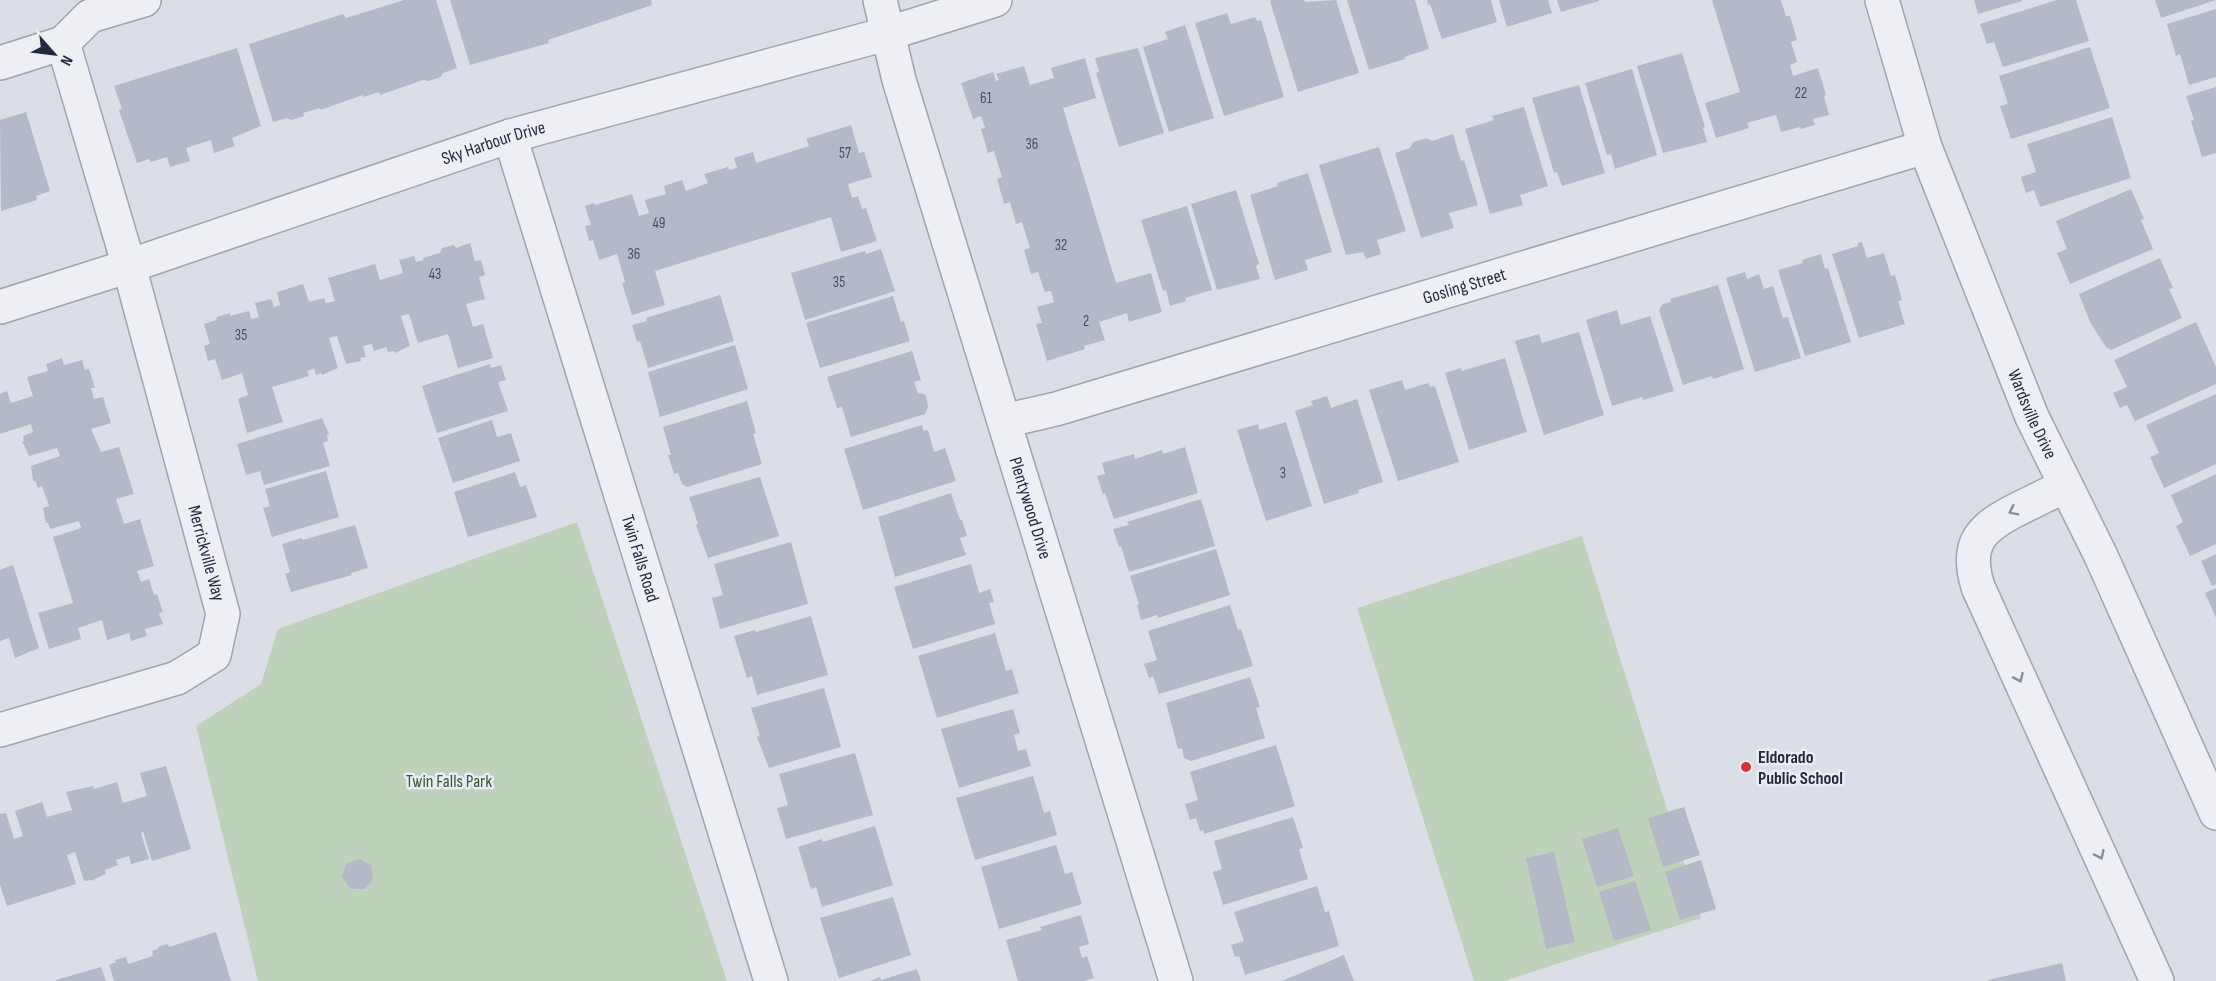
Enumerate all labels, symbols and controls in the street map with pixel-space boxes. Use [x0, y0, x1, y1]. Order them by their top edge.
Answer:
north arrow [24, 24, 84, 84]
text: N [56, 52, 76, 69]
house number: 22 [1795, 84, 1807, 103]
house number: 61 [980, 89, 993, 108]
street label: Sky Harbour Drive [439, 116, 547, 169]
house number: 36 [1026, 135, 1038, 154]
house number: 57 [839, 144, 851, 163]
house number: 49 [653, 214, 665, 233]
house number: 32 [1055, 236, 1067, 255]
house number: 36 [628, 245, 640, 264]
street label: Gosling Street [1420, 263, 1509, 308]
house number: 43 [429, 265, 441, 284]
house number: 35 [833, 273, 845, 292]
house number: 2 [1083, 312, 1089, 331]
house number: 35 [235, 326, 247, 345]
street label: Wardsville Drive [2004, 366, 2062, 462]
street label: Plentywood Drive [1005, 455, 1056, 561]
house number: 3 [1280, 464, 1286, 483]
street label: Merrickville Way [184, 503, 229, 603]
one-way arrow [2008, 504, 2019, 516]
street label: Twin Falls Road [617, 512, 664, 604]
one-way arrow [2012, 671, 2024, 682]
place label: Eldorado Public School [1758, 747, 1843, 789]
marker: Eldorado Public School [1739, 760, 1753, 774]
park label: Twin Falls Park [406, 771, 492, 792]
one-way arrow [2093, 849, 2105, 860]

